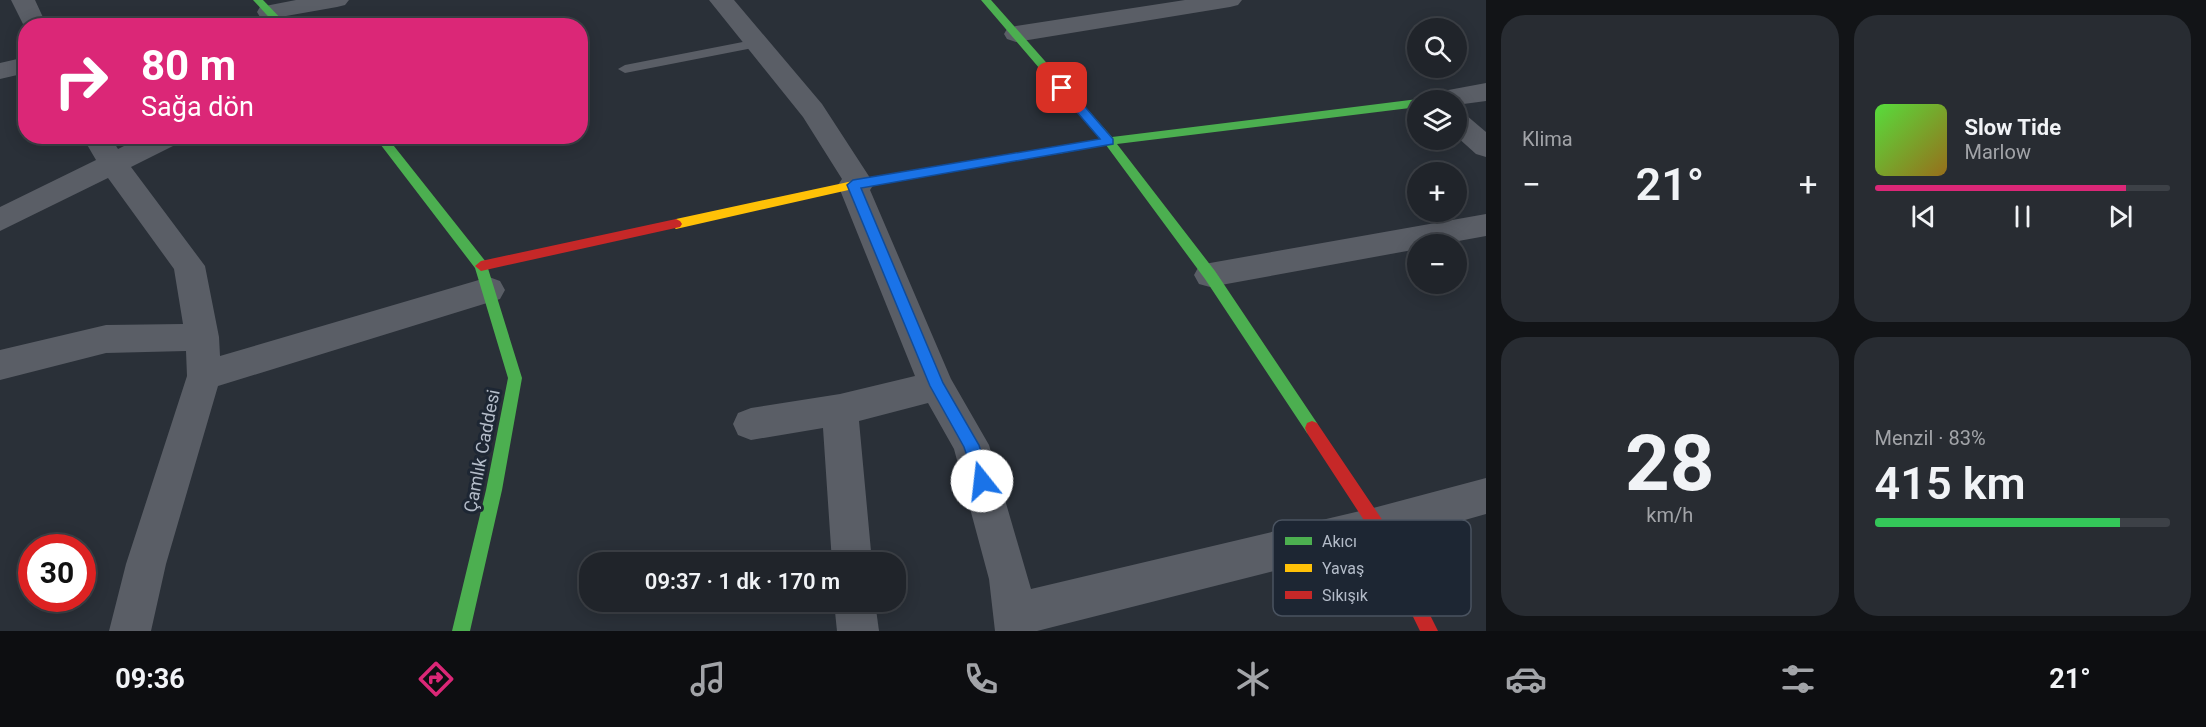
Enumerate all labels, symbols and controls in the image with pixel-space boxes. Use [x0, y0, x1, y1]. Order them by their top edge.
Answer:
map controls [1407, 18, 1467, 294]
button: search [1407, 18, 1467, 78]
text: 80 m [141, 41, 236, 90]
icon: right [42, 42, 120, 120]
pin [1036, 62, 1087, 113]
icon: arrive [1045, 71, 1078, 104]
button: layers [1407, 90, 1467, 150]
text: Sağa dön [141, 91, 254, 123]
text: Slow Tide [1965, 115, 2061, 140]
text: Klima [1522, 127, 1573, 151]
text: Marlow [1965, 140, 2031, 164]
text: 21° [1635, 158, 1704, 211]
button: + [1407, 162, 1467, 222]
text: − [1522, 165, 1541, 204]
text: + [1799, 165, 1818, 204]
icon: previous [1907, 200, 1940, 233]
icon: pause [2006, 200, 2039, 233]
icon: next [2104, 200, 2137, 233]
button: − [1407, 234, 1467, 294]
street label: Çamlık Caddesi [459, 388, 504, 514]
text: 28 [1625, 418, 1715, 509]
text: Menzil · 83% [1875, 426, 1986, 450]
position arrow [950, 449, 1014, 513]
text: 415 km [1875, 457, 2026, 510]
text: km/h [1646, 503, 1693, 527]
legend [1273, 520, 1471, 616]
text: Akıcı [1322, 532, 1357, 551]
speed limit sign: 30 [18, 534, 96, 612]
text: Yavaş [1322, 559, 1364, 578]
text: 09:37 · 1 dk · 170 m [645, 569, 840, 594]
text: Sıkışık [1322, 586, 1369, 605]
icon: directions [415, 658, 457, 700]
icon: music [687, 658, 729, 700]
icon: phone [960, 658, 1002, 700]
icon: climate [1232, 658, 1274, 700]
icon: car [1505, 658, 1547, 700]
icon: filters [1777, 658, 1819, 700]
text: 09:36 [115, 663, 185, 695]
text: 21° [2049, 663, 2091, 695]

